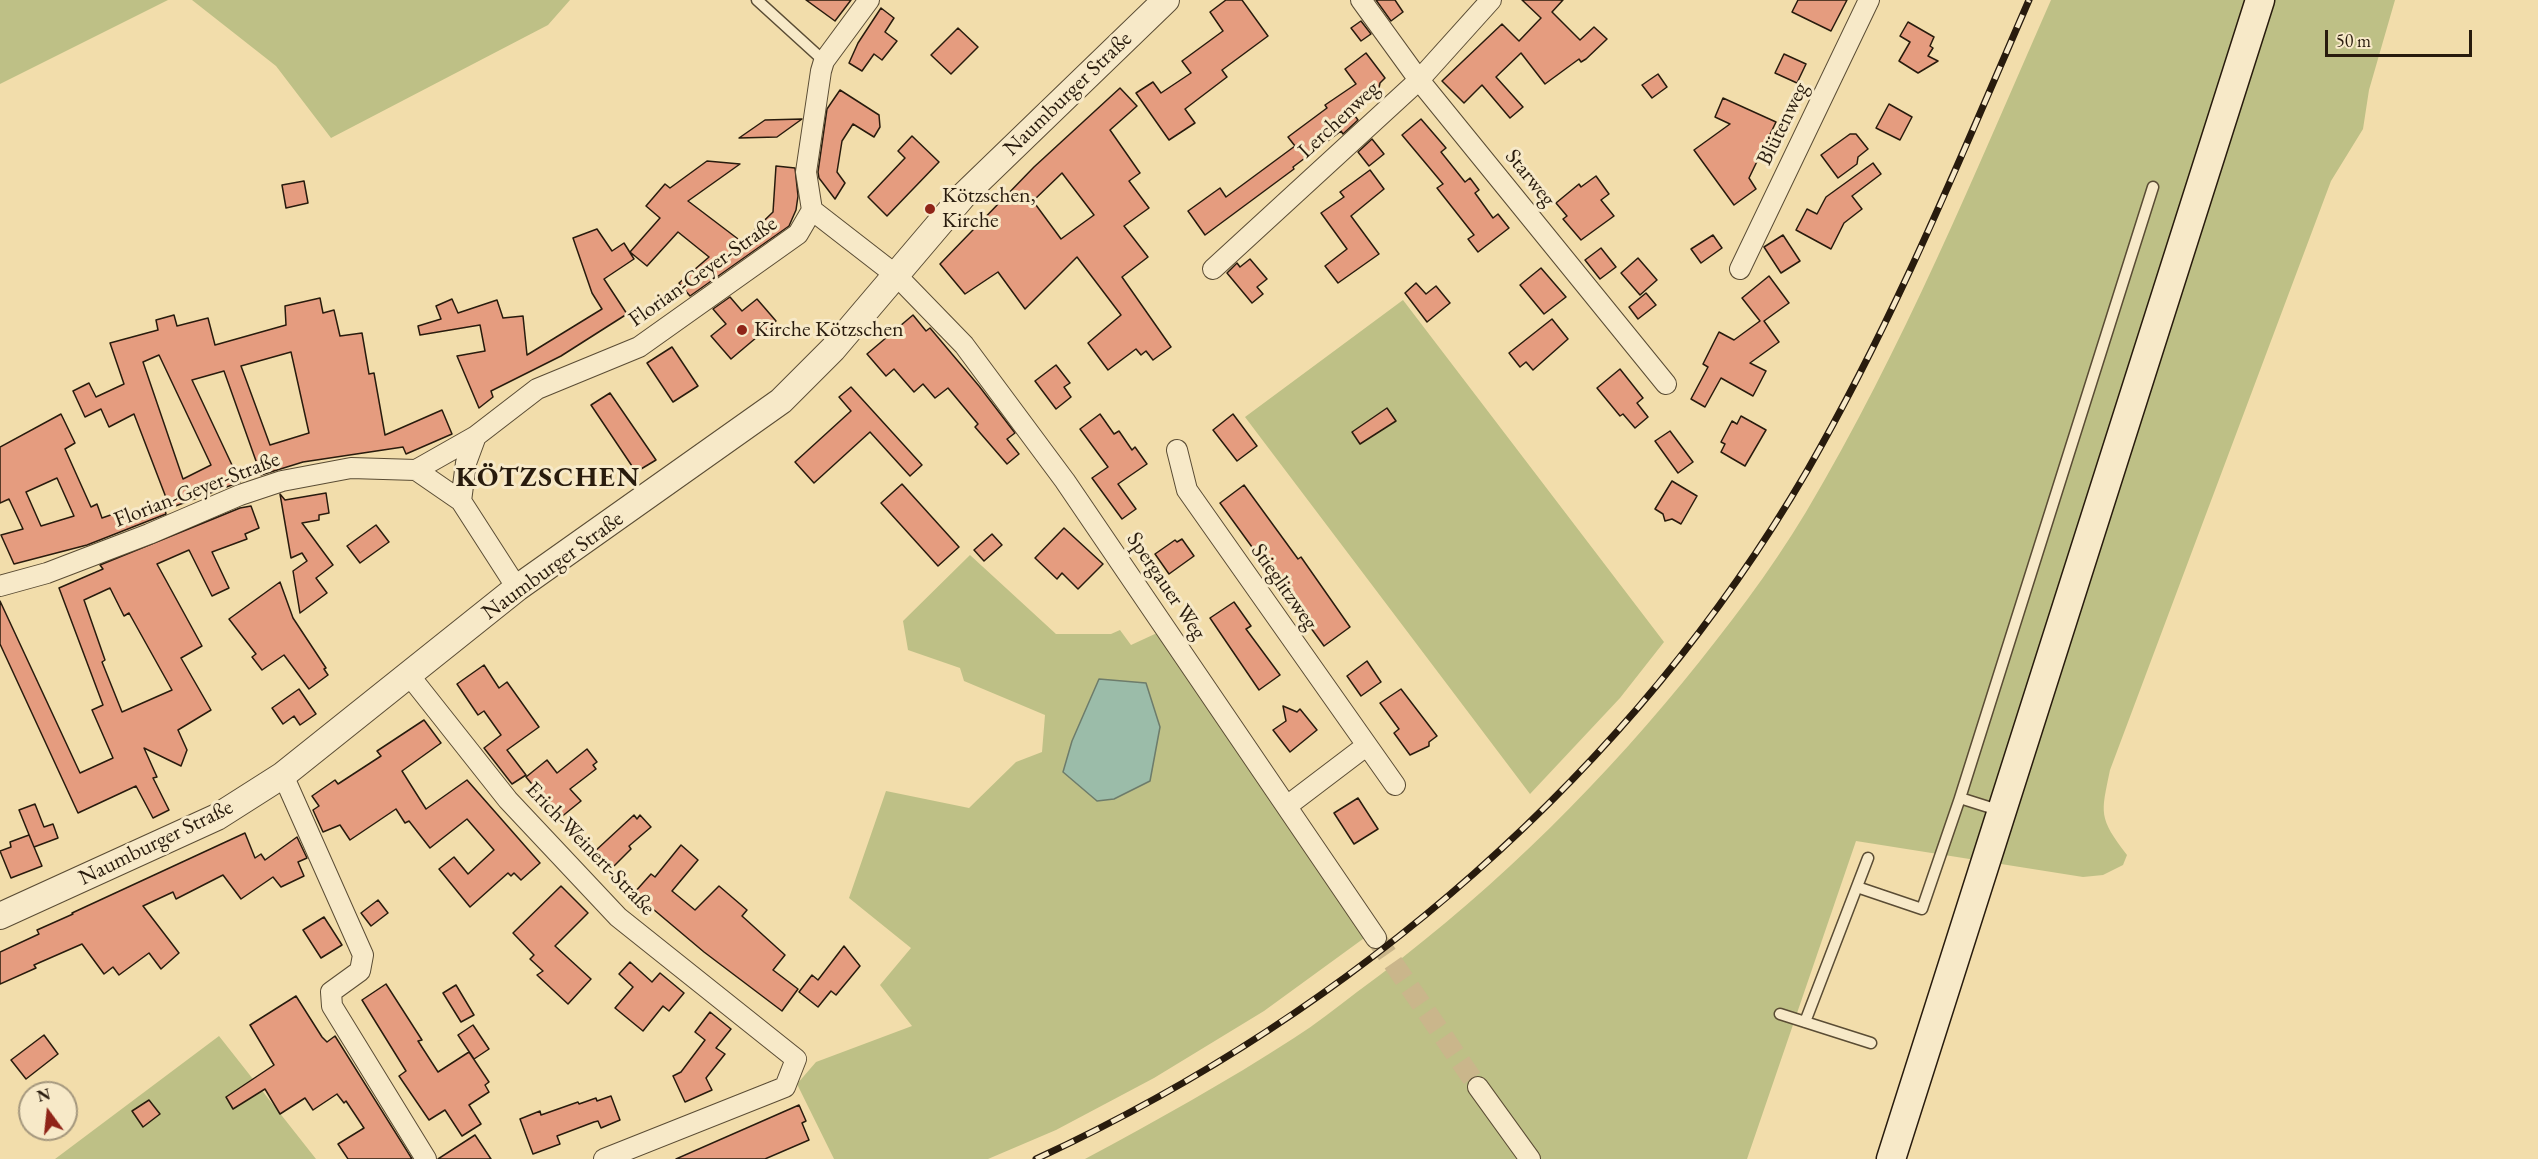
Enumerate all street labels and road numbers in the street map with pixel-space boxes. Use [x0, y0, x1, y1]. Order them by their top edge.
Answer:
street label: Naumburger Straße [998, 26, 1138, 162]
street label: Lerchenweg [1293, 76, 1385, 164]
street label: Blütenweg [1752, 78, 1814, 170]
street label: Starweg [1499, 144, 1561, 212]
street label: Florian-Geyer-Straße [624, 211, 782, 333]
street label: Florian-Geyer-Straße [110, 446, 284, 534]
street label: Naumburger Straße [477, 506, 629, 626]
street label: Spergauer Weg [1120, 527, 1212, 645]
street label: Stieglitzweg [1245, 539, 1323, 635]
street label: Erich-Weinert-Straße [520, 777, 660, 921]
street label: Naumburger Straße [75, 794, 237, 892]

